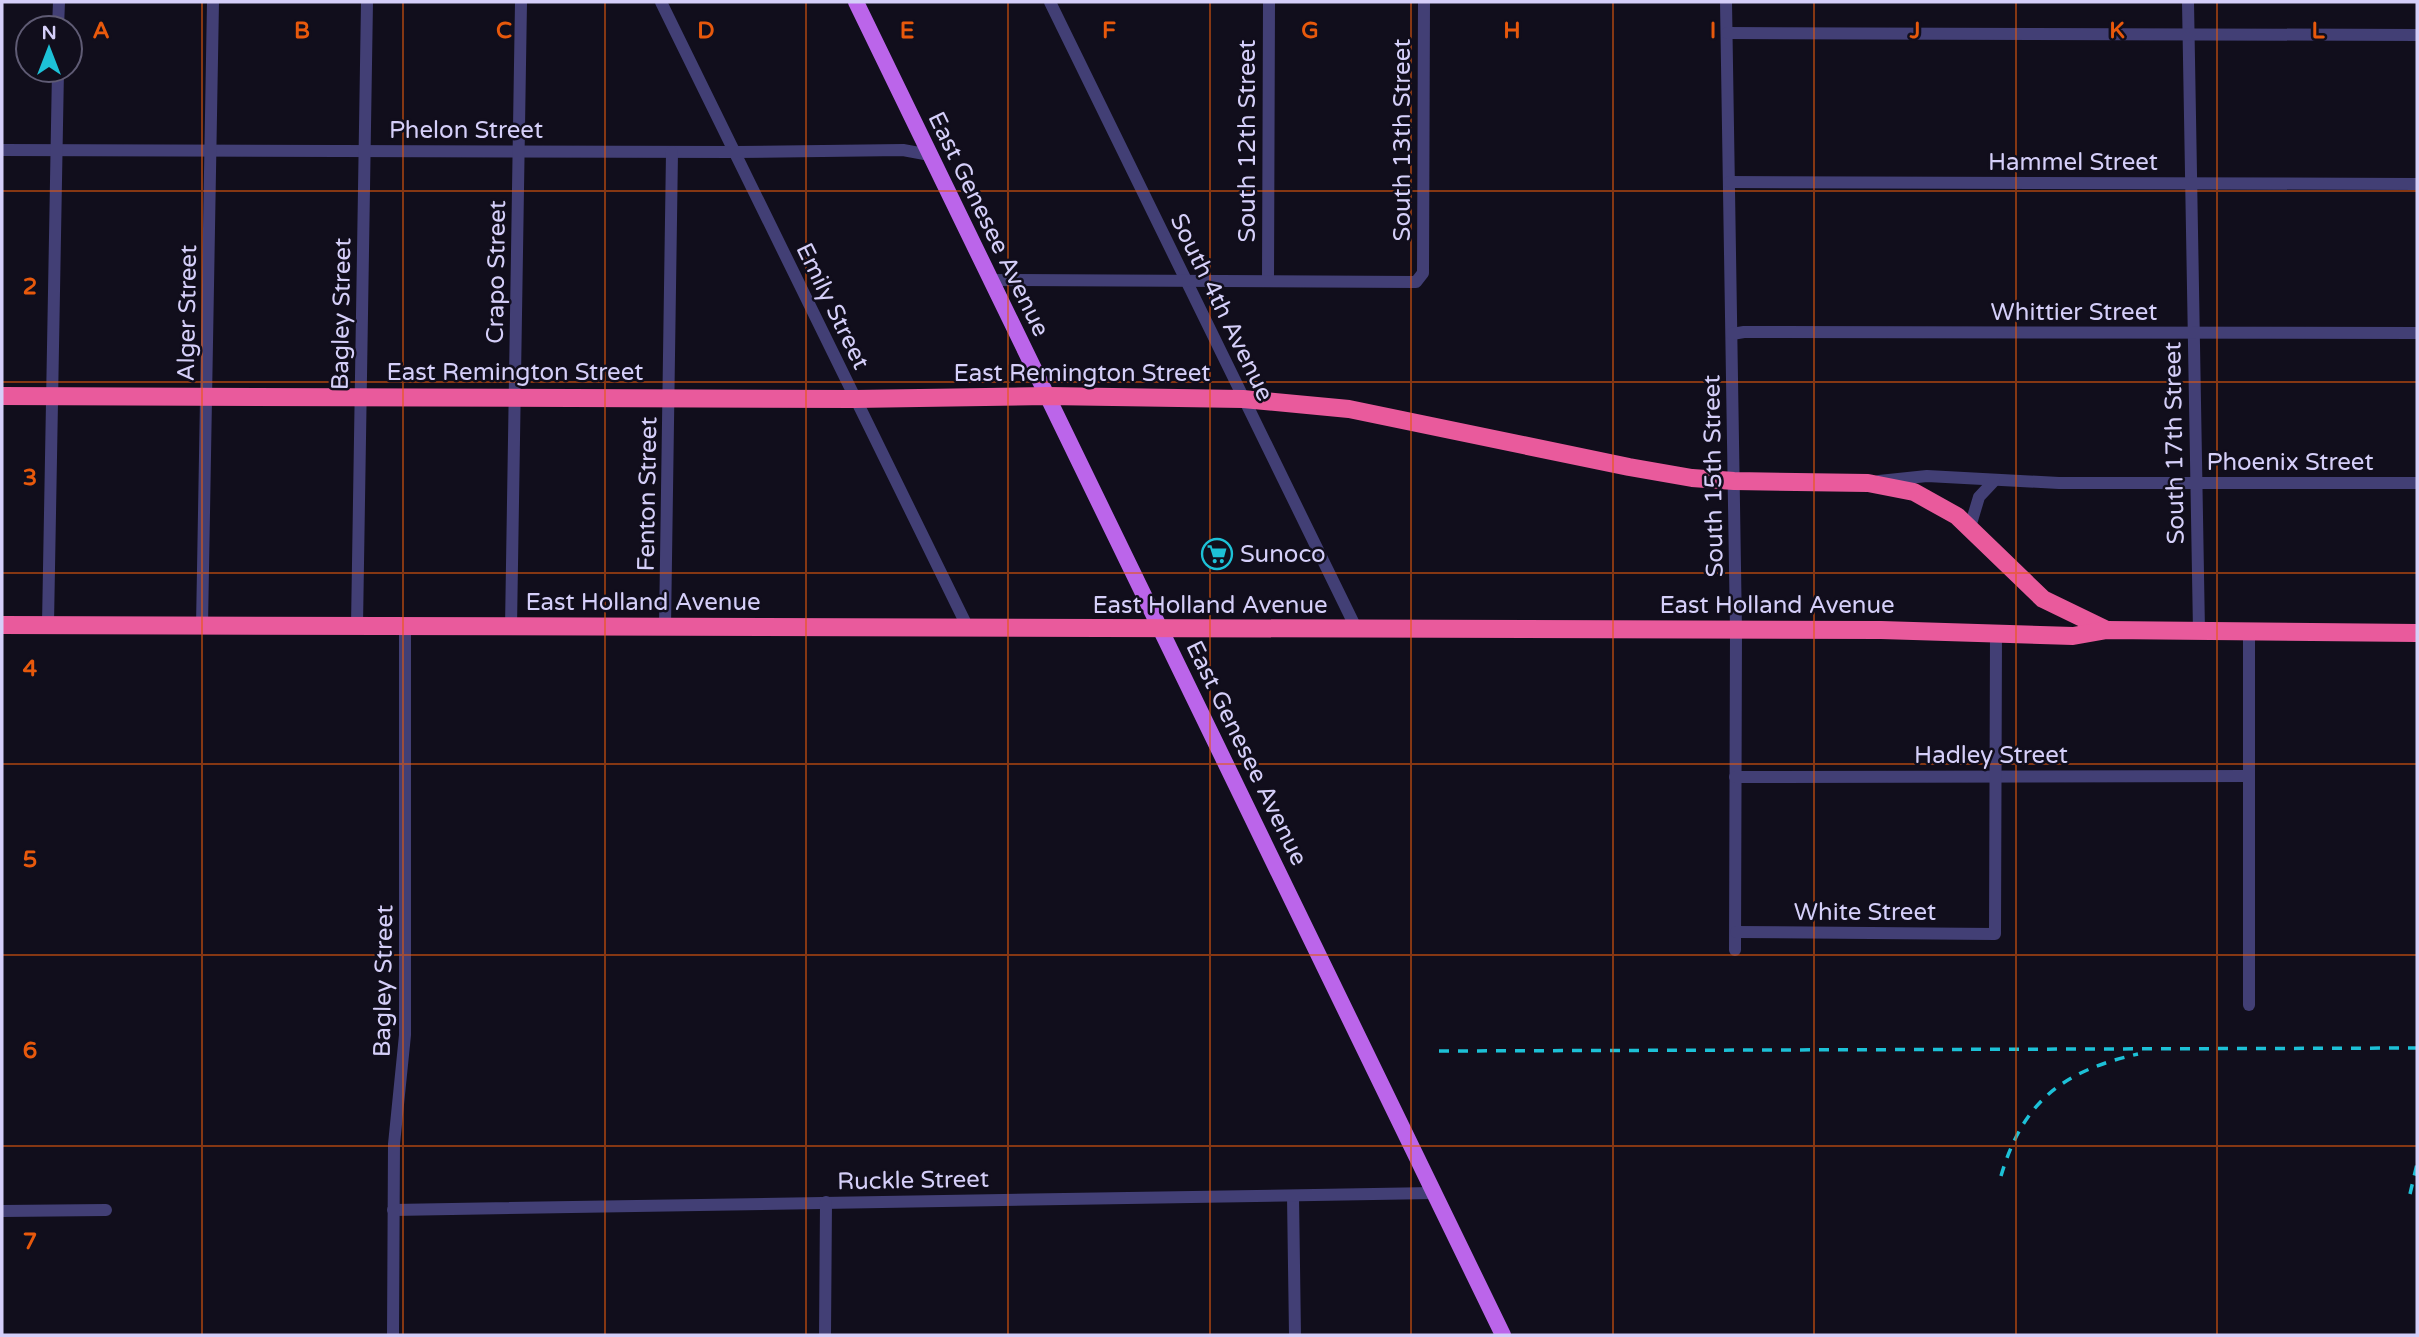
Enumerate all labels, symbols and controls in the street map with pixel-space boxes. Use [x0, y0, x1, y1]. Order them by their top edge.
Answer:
north arrow [14, 14, 84, 84]
text: A [92, 17, 110, 45]
text: B [294, 17, 310, 45]
text: C [496, 17, 512, 45]
text: D [697, 17, 715, 45]
text: E [900, 17, 914, 45]
text: F [1102, 17, 1116, 45]
text: G [1301, 17, 1319, 45]
text: H [1503, 17, 1521, 45]
text: I [1710, 17, 1716, 45]
text: J [1909, 17, 1920, 45]
text: K [2109, 17, 2125, 45]
text: L [2311, 17, 2325, 45]
text: N [41, 22, 57, 44]
street label: South 13th Street [1388, 39, 1417, 241]
street label: South 12th Street [1233, 40, 1262, 242]
street label: East Genesee Avenue [922, 107, 1056, 341]
street label: Phelon Street [389, 116, 543, 145]
street label: Hammel Street [1988, 148, 2158, 177]
street label: Crapo Street [481, 200, 512, 344]
street label: South 4th Avenue [1164, 209, 1280, 406]
street label: Bagley Street [326, 238, 357, 390]
street label: Emily Street [790, 238, 876, 374]
street label: Alger Street [172, 245, 203, 382]
text: 2 [23, 273, 37, 301]
street label: Whittier Street [1991, 298, 2157, 327]
street label: South 17th Street [2158, 341, 2191, 545]
street label: East Remington Street [387, 358, 643, 387]
street label: East Remington Street [954, 359, 1210, 388]
street label: South 15th Street [1697, 374, 1730, 578]
street label: Fenton Street [632, 416, 663, 572]
street label: Phoenix Street [2206, 448, 2374, 477]
text: 3 [23, 464, 37, 492]
supermarket icon: Sunoco [1200, 537, 1234, 571]
place label: Sunoco [1240, 540, 1326, 569]
street label: East Holland Avenue [525, 588, 761, 617]
street label: East Holland Avenue [1092, 591, 1328, 620]
street label: East Holland Avenue [1659, 591, 1895, 620]
street label: East Genesee Avenue [1180, 636, 1314, 870]
text: 4 [23, 655, 38, 683]
street label: Hadley Street [1914, 741, 2068, 770]
text: 5 [23, 846, 37, 874]
street label: White Street [1794, 898, 1936, 927]
street label: Bagley Street [368, 905, 399, 1057]
text: 6 [23, 1037, 37, 1065]
street label: Ruckle Street [837, 1165, 989, 1196]
text: 7 [23, 1228, 37, 1256]

